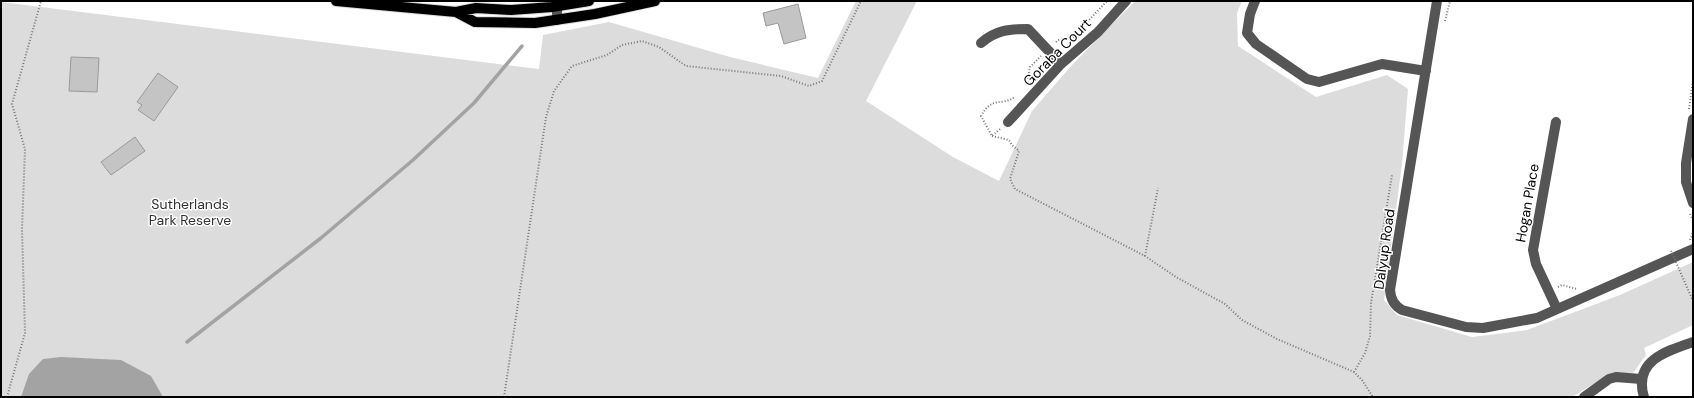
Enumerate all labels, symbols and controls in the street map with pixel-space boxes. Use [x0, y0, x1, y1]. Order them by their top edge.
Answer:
street label: Goraba Court [1019, 14, 1095, 90]
street label: Hogan Place [1511, 162, 1543, 244]
park label: Sutherlands Park Reserve [149, 195, 231, 229]
street label: Dalyup Road [1369, 208, 1399, 290]

